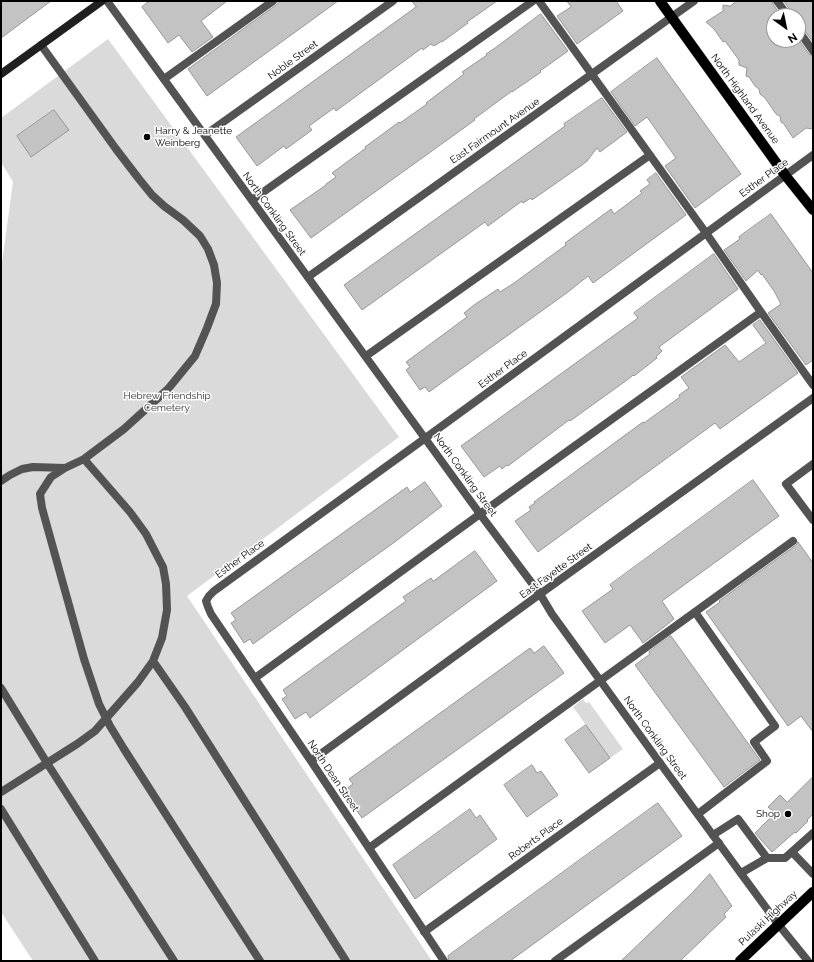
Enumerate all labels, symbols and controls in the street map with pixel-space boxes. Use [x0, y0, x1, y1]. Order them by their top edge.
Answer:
north arrow [766, 8, 806, 48]
text: N [785, 30, 799, 45]
street label: Noble Street [266, 38, 320, 82]
street label: North Highland Avenue [708, 52, 782, 146]
street label: East Fairmount Avenue [448, 96, 542, 166]
place label: Harry & Jeanette Weinberg [155, 125, 232, 148]
marker: Harry & Jeanette Weinberg [142, 132, 152, 142]
street label: Esther Place [737, 156, 791, 200]
street label: North Conkling Street [240, 170, 308, 258]
street label: Esther Place [476, 347, 530, 391]
park label: Hebrew Friendship Cemetery [123, 390, 211, 414]
street label: North Conkling Street [431, 431, 499, 519]
street label: Esther Place [213, 537, 267, 581]
street label: East Fayette Street [517, 541, 595, 601]
street label: North Conkling Street [621, 694, 689, 782]
street label: North Dean Street [305, 738, 361, 814]
place label: Shop [756, 808, 780, 820]
marker: Shop [783, 809, 793, 819]
street label: Roberts Place [506, 815, 566, 863]
street label: Pulaski Highway [736, 888, 800, 948]

